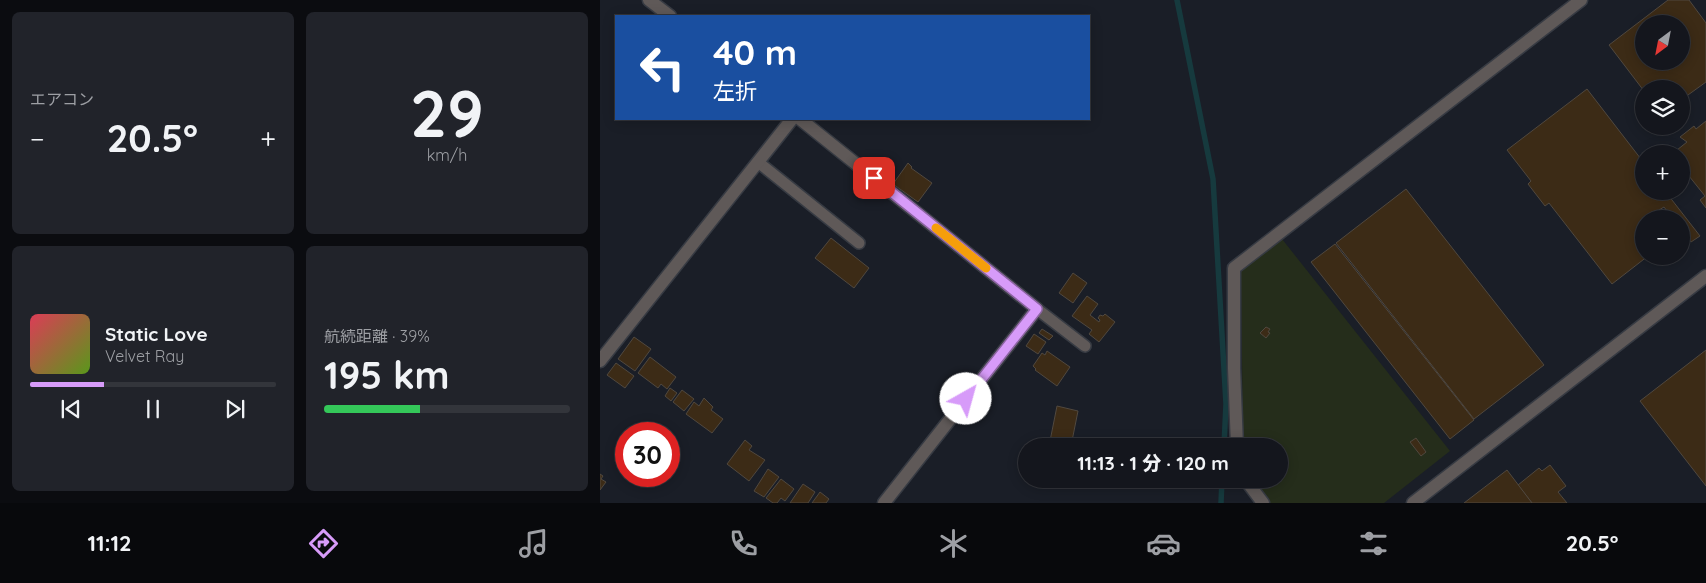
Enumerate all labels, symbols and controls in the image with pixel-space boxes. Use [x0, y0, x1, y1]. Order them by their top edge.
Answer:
north arrow [1635, 15, 1690, 70]
map controls [1635, 15, 1690, 265]
text: 40 m [713, 30, 797, 74]
icon: left [630, 35, 695, 100]
text: 29 [410, 72, 484, 153]
text: 左折 [713, 77, 757, 105]
button: layers [1635, 80, 1690, 135]
text: エアコン [30, 89, 94, 109]
text: 20.5° [107, 114, 198, 162]
text: − [30, 121, 45, 156]
text: + [260, 121, 276, 156]
text: km/h [427, 145, 467, 165]
button: + [1635, 145, 1690, 200]
pin [853, 157, 895, 199]
icon: arrive [860, 164, 888, 192]
button: − [1635, 210, 1690, 265]
text: Static Love [105, 322, 208, 346]
text: 航続距離 · 39% [324, 326, 430, 346]
text: Velvet Ray [105, 346, 184, 366]
text: 195 km [324, 351, 450, 399]
position arrow [939, 372, 991, 424]
icon: previous [57, 395, 85, 423]
icon: pause [139, 395, 167, 423]
icon: next [221, 395, 249, 423]
speed limit sign: 30 [615, 422, 680, 487]
text: 11:13 · 1 分 · 120 m [1077, 451, 1229, 475]
icon: directions [306, 526, 341, 561]
icon: music [516, 526, 551, 561]
icon: phone [726, 526, 761, 561]
icon: climate [936, 526, 971, 561]
icon: car [1146, 526, 1181, 561]
icon: filters [1356, 526, 1391, 561]
text: 11:12 [87, 529, 132, 557]
text: 20.5° [1566, 529, 1618, 557]

